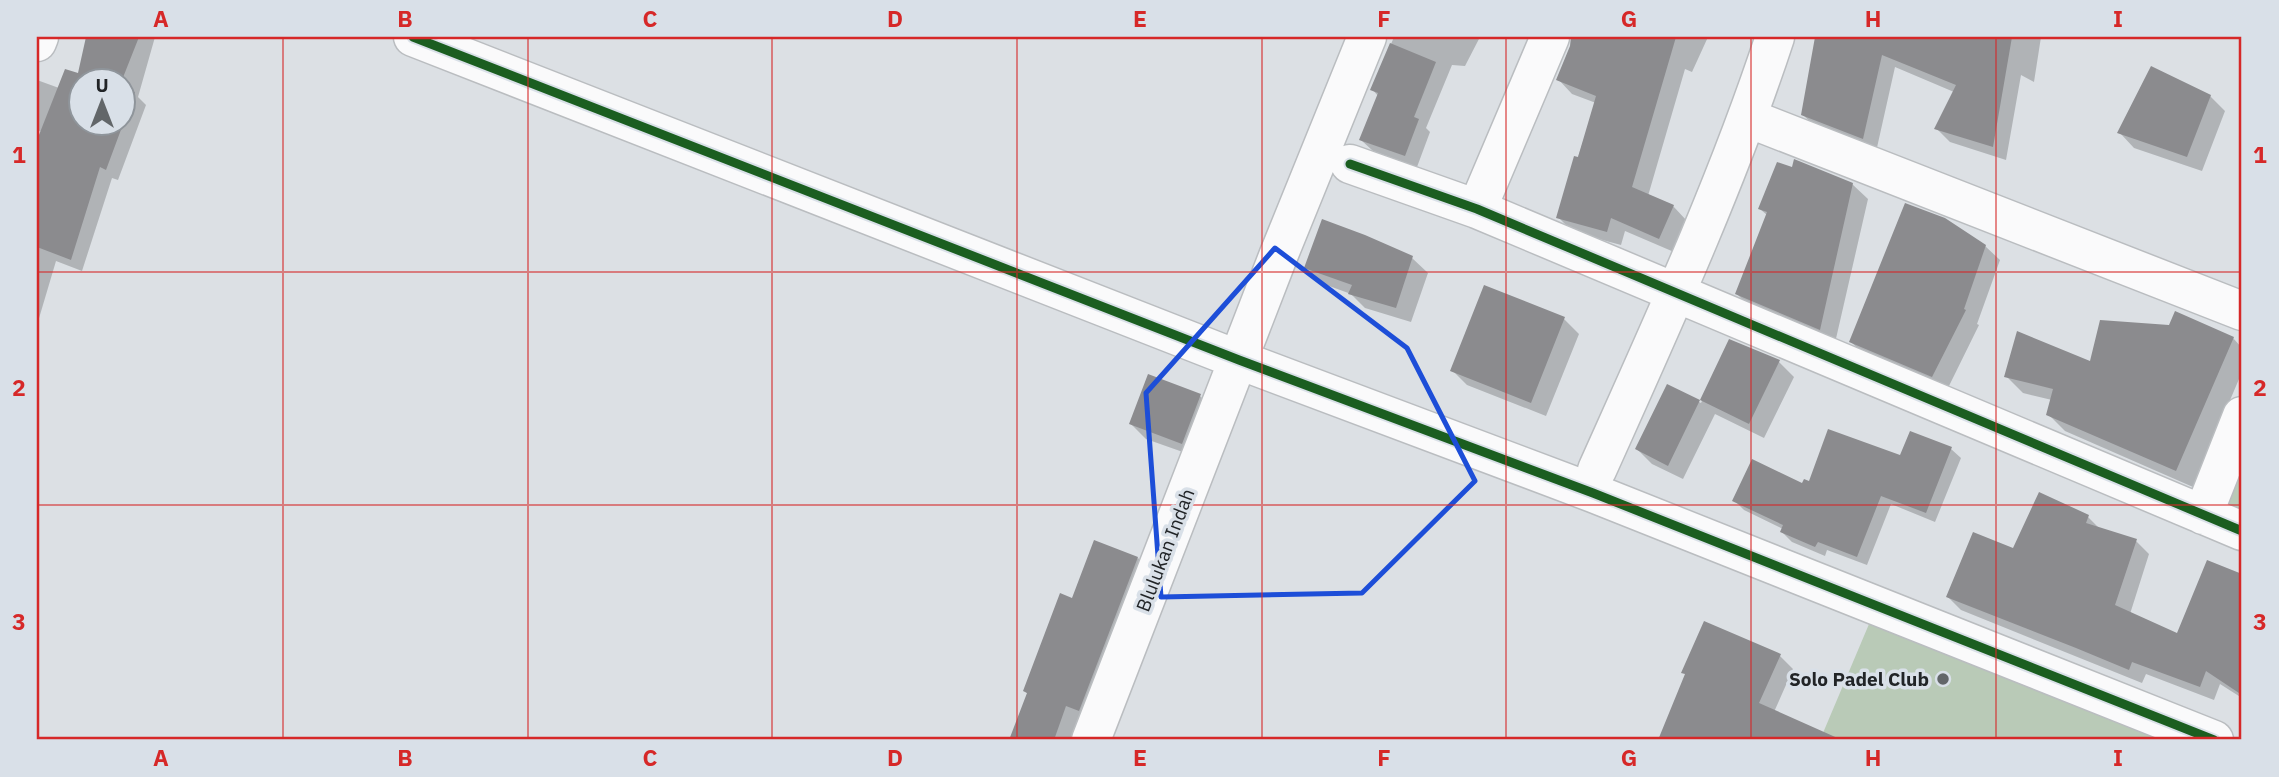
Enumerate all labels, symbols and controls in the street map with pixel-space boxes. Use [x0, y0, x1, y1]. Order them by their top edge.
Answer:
text: A [153, 3, 169, 33]
text: B [397, 3, 413, 33]
text: C [643, 3, 658, 33]
text: D [887, 3, 903, 33]
text: E [1133, 3, 1147, 33]
text: F [1377, 3, 1391, 33]
text: G [1621, 3, 1637, 33]
text: H [1865, 3, 1881, 33]
text: I [2113, 3, 2123, 33]
north arrow [66, 66, 136, 136]
text: U [95, 73, 109, 97]
text: 1 [12, 139, 26, 169]
text: 1 [2253, 139, 2267, 169]
text: 2 [12, 372, 26, 402]
text: 2 [2253, 372, 2267, 402]
street label: Blulukan Indah [1130, 485, 1200, 615]
text: 3 [12, 606, 26, 636]
text: 3 [2253, 606, 2267, 636]
place label: Solo Padel Club [1789, 667, 1929, 691]
marker: Solo Padel Club [1935, 671, 1951, 687]
text: A [153, 742, 169, 772]
text: B [397, 742, 413, 772]
text: C [643, 742, 658, 772]
text: D [887, 742, 903, 772]
text: E [1133, 742, 1147, 772]
text: F [1377, 742, 1391, 772]
text: G [1621, 742, 1637, 772]
text: H [1865, 742, 1881, 772]
text: I [2113, 742, 2123, 772]

